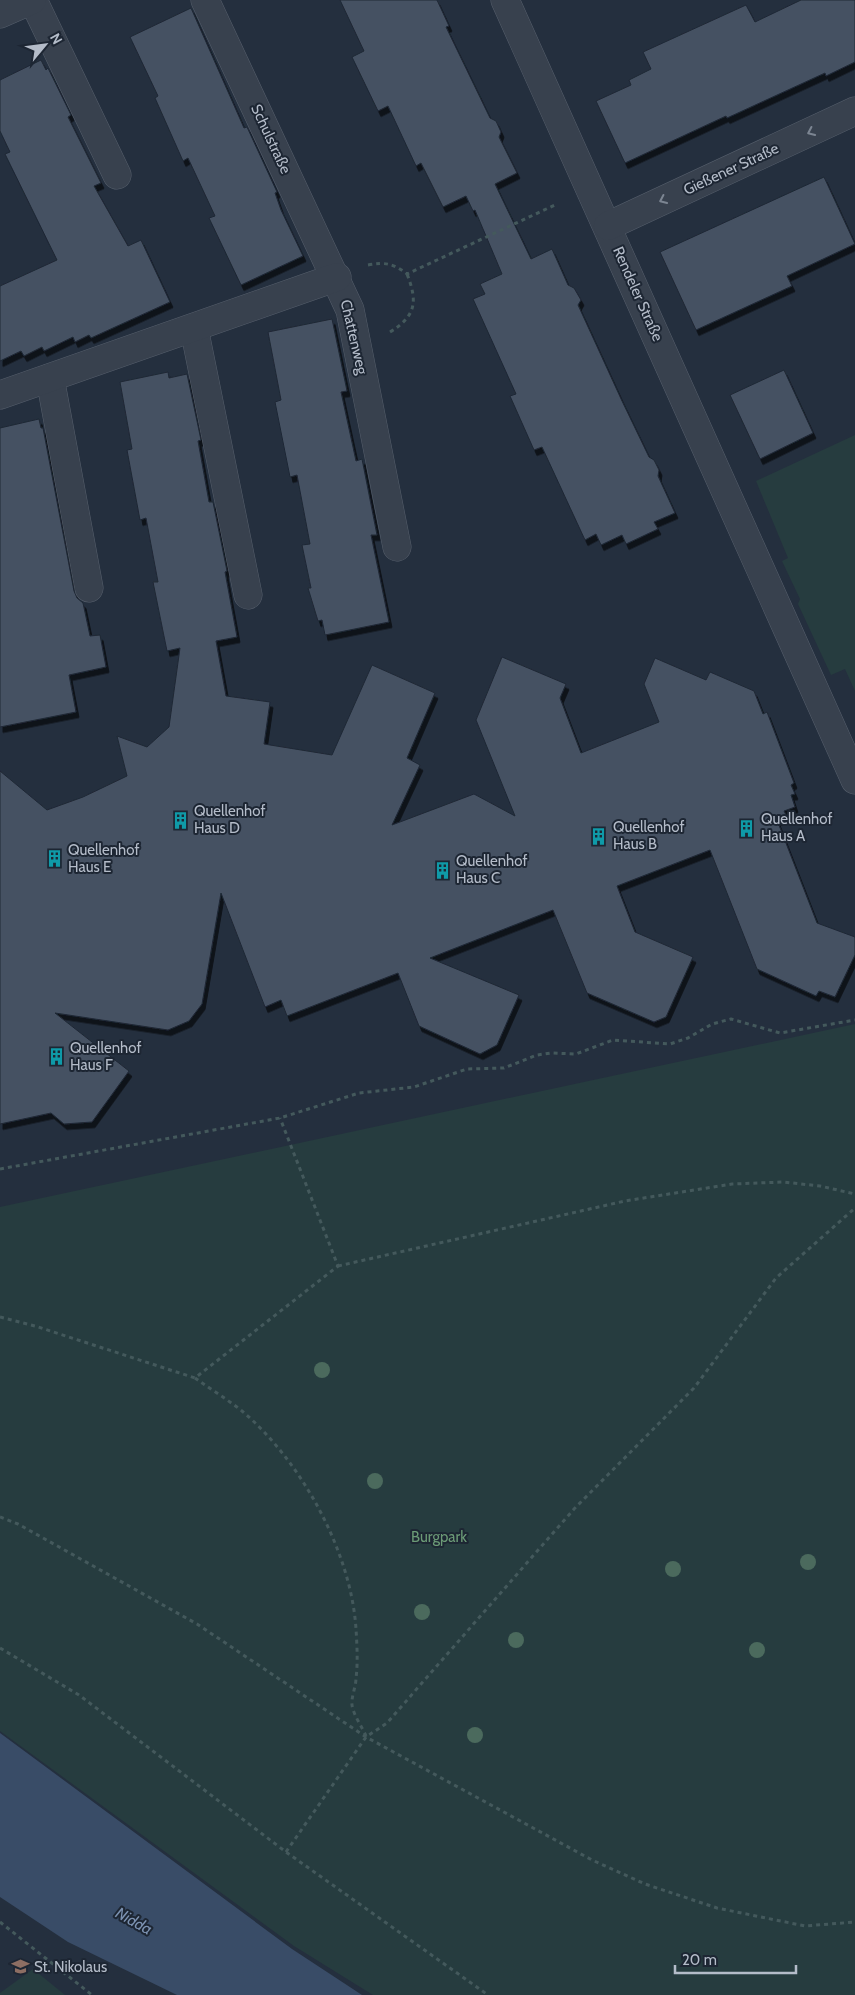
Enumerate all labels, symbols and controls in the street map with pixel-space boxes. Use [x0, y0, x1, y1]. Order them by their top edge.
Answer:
north arrow [20, 20, 70, 70]
text: N [46, 30, 67, 47]
street label: Schulstraße [247, 101, 295, 177]
one-way arrow [807, 125, 816, 136]
street label: Gießener Straße [680, 139, 782, 199]
one-way arrow [660, 194, 669, 204]
street label: Rendeler Straße [609, 244, 667, 344]
street label: Chattenweg [337, 298, 371, 377]
place label: Quellenhof Haus D [194, 802, 265, 837]
building icon: Quellenhof Haus D [170, 810, 190, 830]
place label: Quellenhof Haus A [761, 810, 832, 845]
place label: Quellenhof Haus B [613, 818, 684, 853]
building icon: Quellenhof Haus A [737, 818, 757, 838]
building icon: Quellenhof Haus B [589, 826, 609, 846]
place label: Quellenhof Haus E [68, 841, 139, 876]
building icon: Quellenhof Haus E [44, 849, 64, 869]
place label: Quellenhof Haus C [456, 852, 527, 887]
building icon: Quellenhof Haus C [432, 860, 452, 880]
place label: Quellenhof Haus F [70, 1039, 141, 1074]
building icon: Quellenhof Haus F [46, 1047, 66, 1067]
park label: Burgpark [411, 1528, 467, 1546]
water label: Nidda [112, 1903, 156, 1939]
scale bar [675, 1942, 796, 1974]
text: 20 m [682, 1951, 717, 1969]
school or university icon: St. Nikolaus [10, 1957, 30, 1977]
place label: St. Nikolaus [34, 1958, 107, 1976]

